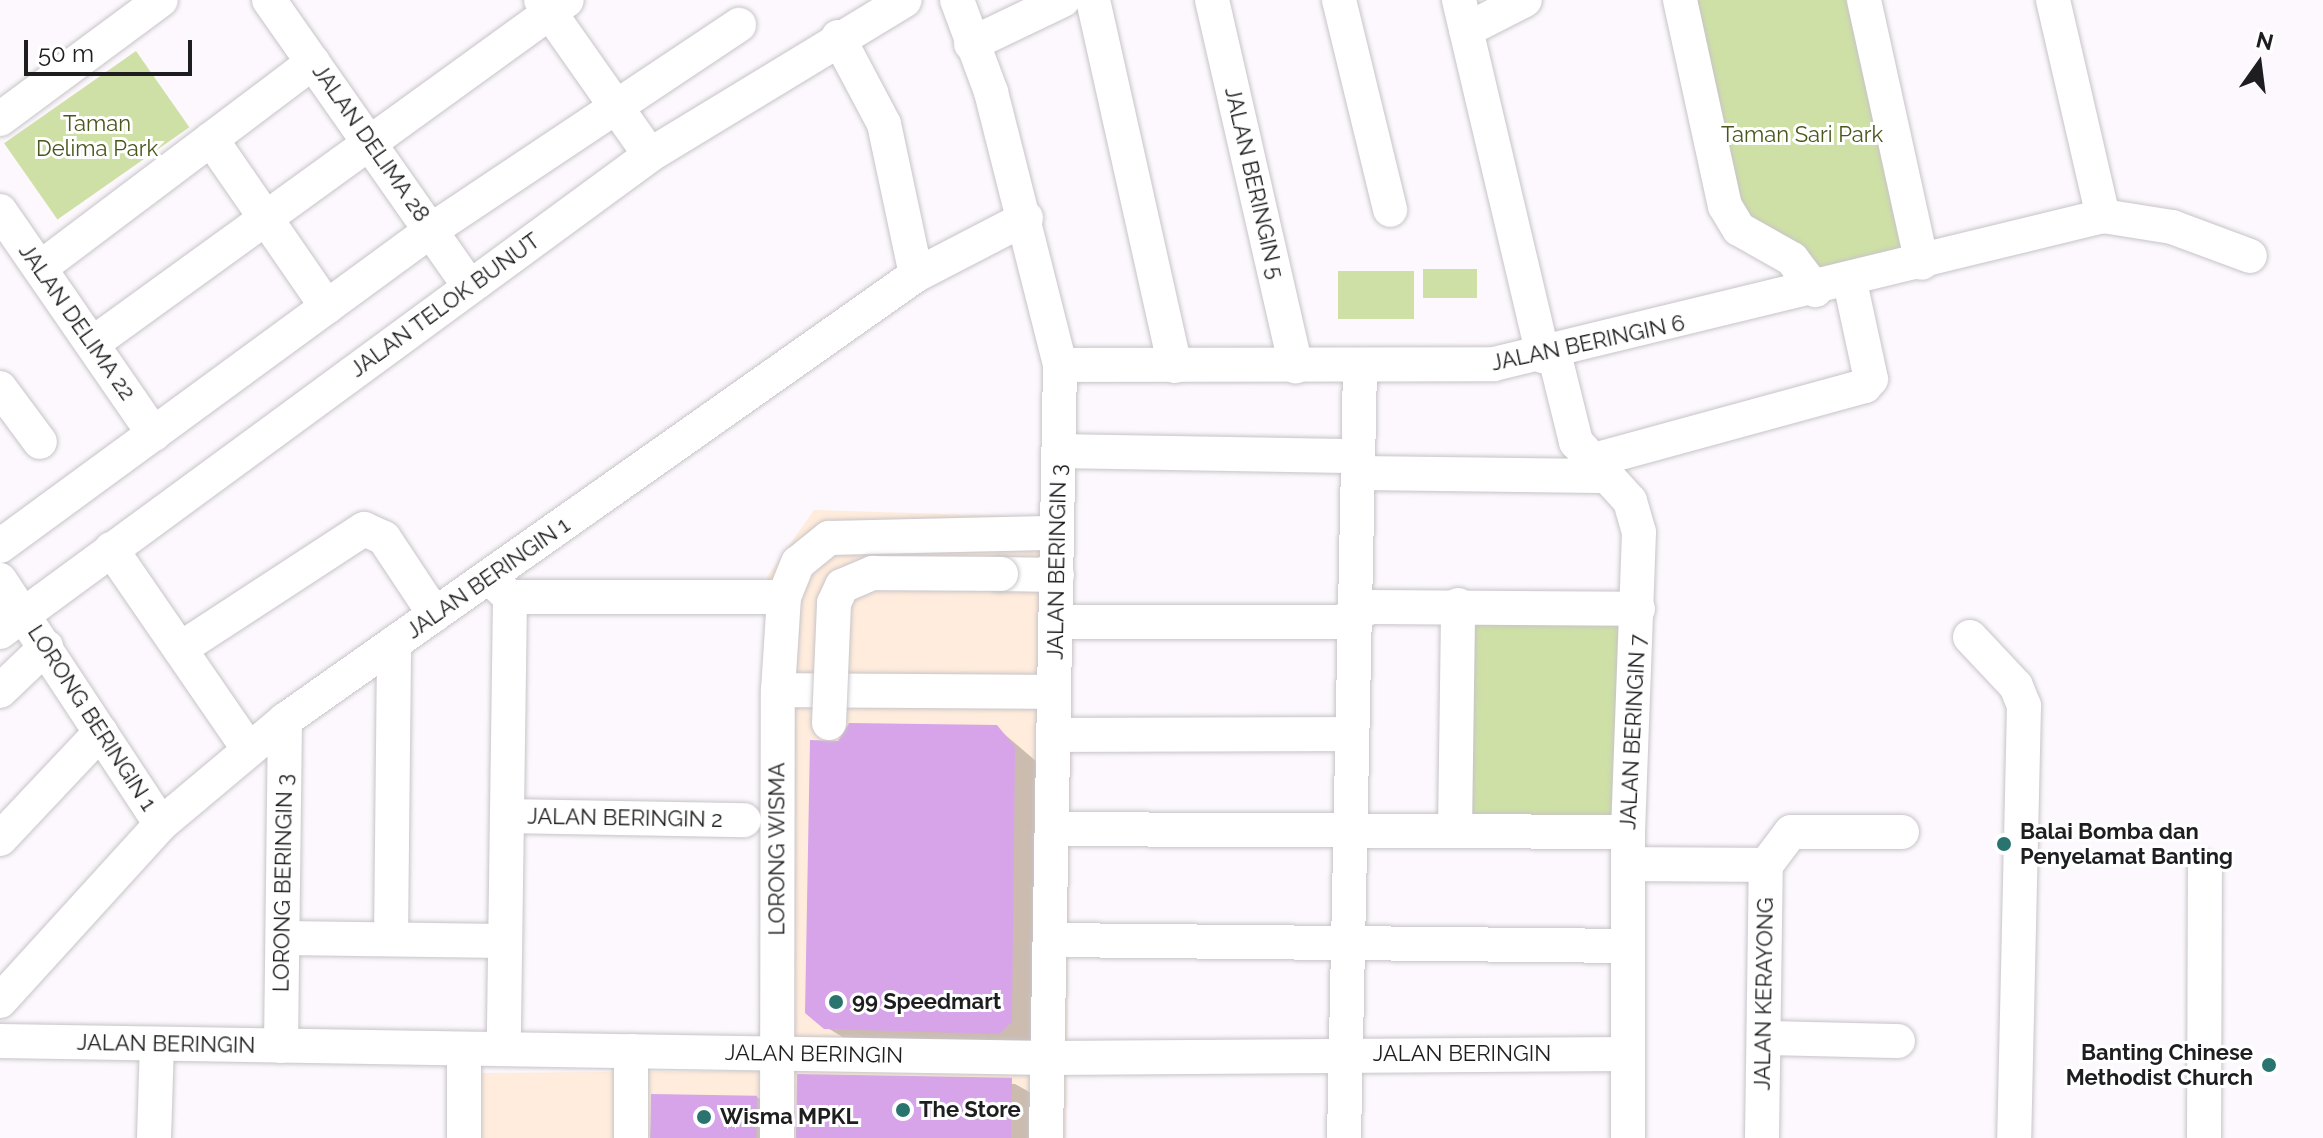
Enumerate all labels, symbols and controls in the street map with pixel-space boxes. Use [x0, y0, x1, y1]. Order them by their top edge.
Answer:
scale bar [28, 24, 196, 74]
north arrow [2219, 24, 2299, 104]
text: N [2254, 26, 2276, 55]
text: 50 m [38, 39, 94, 68]
street label: JALAN DELIMA 28 [307, 59, 435, 227]
street label: JALAN BERINGIN 5 [1219, 85, 1289, 281]
park label: Taman Delima Park [36, 110, 158, 162]
park label: Taman Sari Park [1721, 122, 1883, 148]
street label: JALAN TELOK BUNUT [345, 227, 545, 383]
street label: JALAN DELIMA 22 [13, 238, 141, 406]
street label: JALAN BERINGIN 6 [1489, 310, 1687, 376]
street label: JALAN BERINGIN 3 [1042, 464, 1072, 660]
street label: JALAN BERINGIN 1 [401, 512, 575, 644]
street label: LORONG BERINGIN 1 [22, 620, 162, 816]
street label: JALAN BERINGIN 7 [1615, 634, 1651, 830]
street label: LORONG WISMA [764, 762, 790, 936]
street label: LORONG BERINGIN 3 [268, 774, 298, 992]
street label: JALAN BERINGIN 2 [527, 803, 723, 833]
place label: Balai Bomba dan Penyelamat Banting [2020, 818, 2233, 870]
marker: Balai Bomba dan Penyelamat Banting [1995, 835, 2013, 853]
street label: JALAN KERAYONG [1749, 897, 1779, 1091]
place label: 99 Speedmart [852, 989, 1001, 1015]
marker: 99 Speedmart [827, 993, 845, 1011]
street label: JALAN BERINGIN [77, 1029, 255, 1059]
street label: JALAN BERINGIN [725, 1039, 903, 1069]
place label: Banting Chinese Methodist Church [2066, 1039, 2253, 1090]
street label: JALAN BERINGIN [1373, 1041, 1551, 1067]
marker: Banting Chinese Methodist Church [2260, 1056, 2278, 1074]
place label: The Store [919, 1097, 1021, 1123]
marker: The Store [894, 1101, 912, 1119]
place label: Wisma MPKL [720, 1104, 858, 1130]
marker: Wisma MPKL [695, 1108, 713, 1126]

